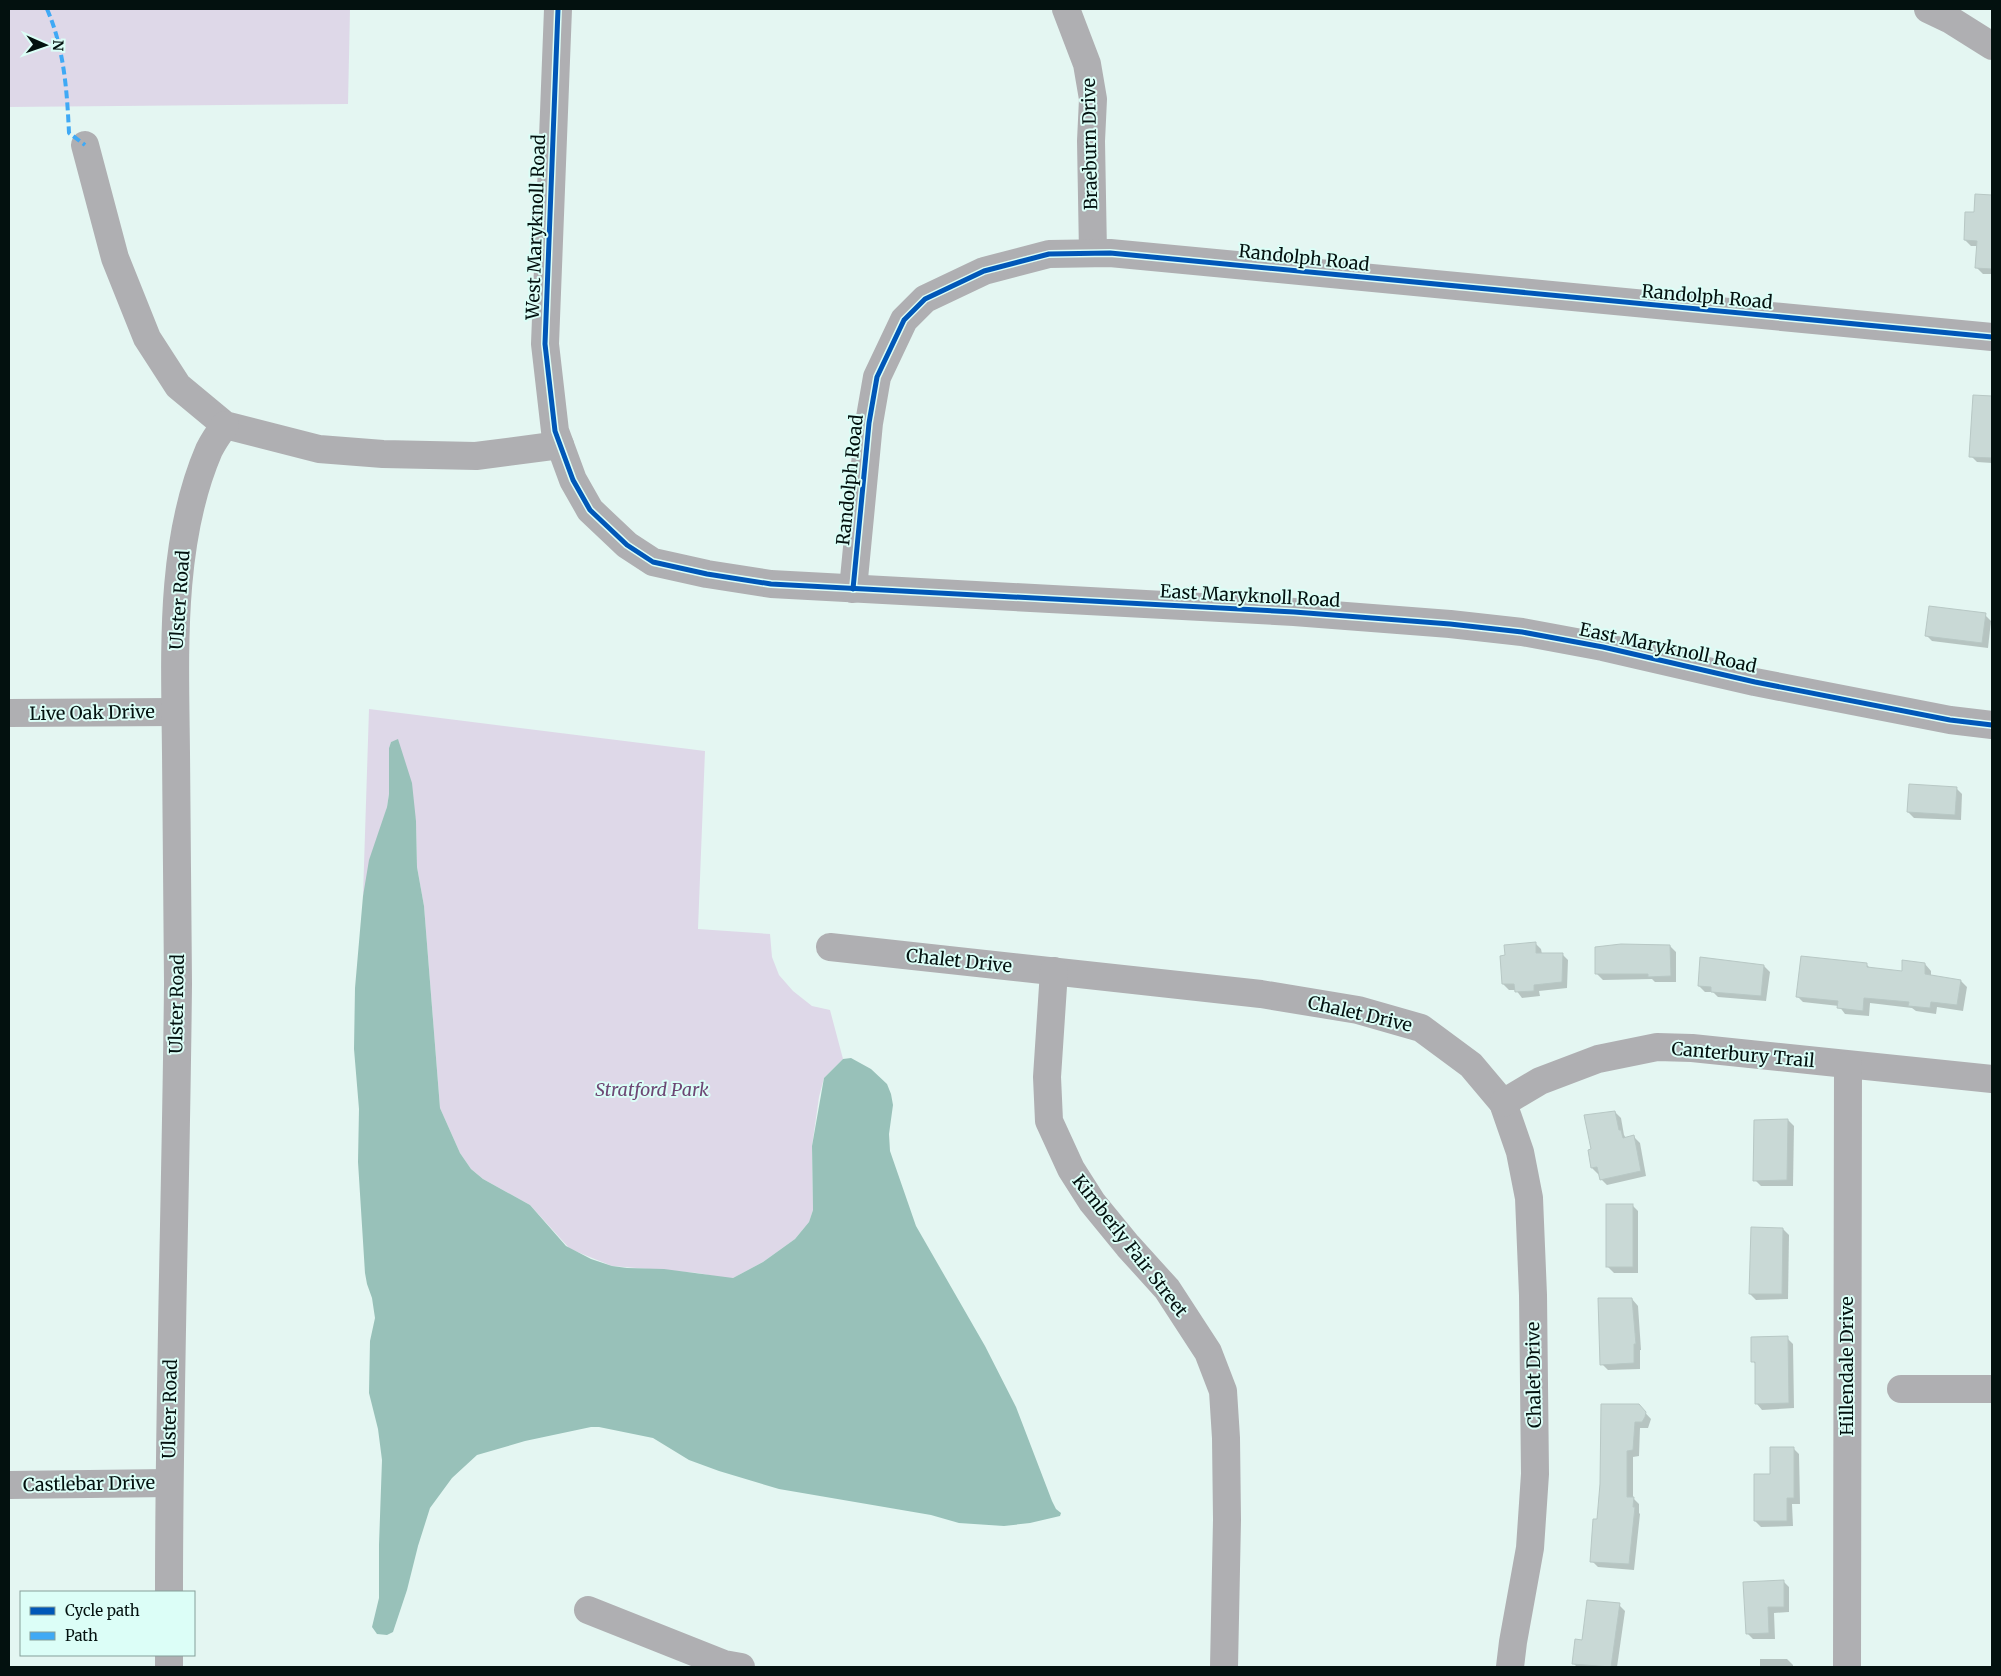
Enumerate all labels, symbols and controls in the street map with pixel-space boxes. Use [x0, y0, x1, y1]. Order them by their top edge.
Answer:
north arrow [20, 20, 70, 70]
text: N [49, 40, 67, 51]
street label: Braeburn Drive [1077, 78, 1102, 210]
street label: West Maryknoll Road [521, 134, 550, 321]
street label: Randolph Road [1237, 239, 1371, 276]
street label: Randolph Road [1641, 279, 1774, 314]
street label: Randolph Road [831, 413, 868, 547]
street label: Ulster Road [165, 549, 194, 651]
street label: East Maryknoll Road [1159, 579, 1341, 612]
street label: East Maryknoll Road [1577, 617, 1759, 678]
street label: Live Oak Drive [29, 700, 155, 725]
street label: Chalet Drive [905, 944, 1013, 978]
street label: Ulster Road [164, 954, 189, 1054]
street label: Chalet Drive [1306, 990, 1415, 1037]
street label: Canterbury Trail [1671, 1037, 1816, 1072]
park label: Stratford Park [595, 1078, 709, 1101]
street label: Kimberly Fair Street [1068, 1170, 1193, 1321]
street label: Hillendale Drive [1835, 1296, 1858, 1436]
street label: Chalet Drive [1521, 1322, 1546, 1428]
street label: Ulster Road [157, 1359, 182, 1459]
street label: Castlebar Drive [23, 1471, 155, 1496]
legend [20, 1591, 195, 1656]
text: Cycle path [65, 1601, 140, 1620]
text: Path [65, 1626, 98, 1645]

